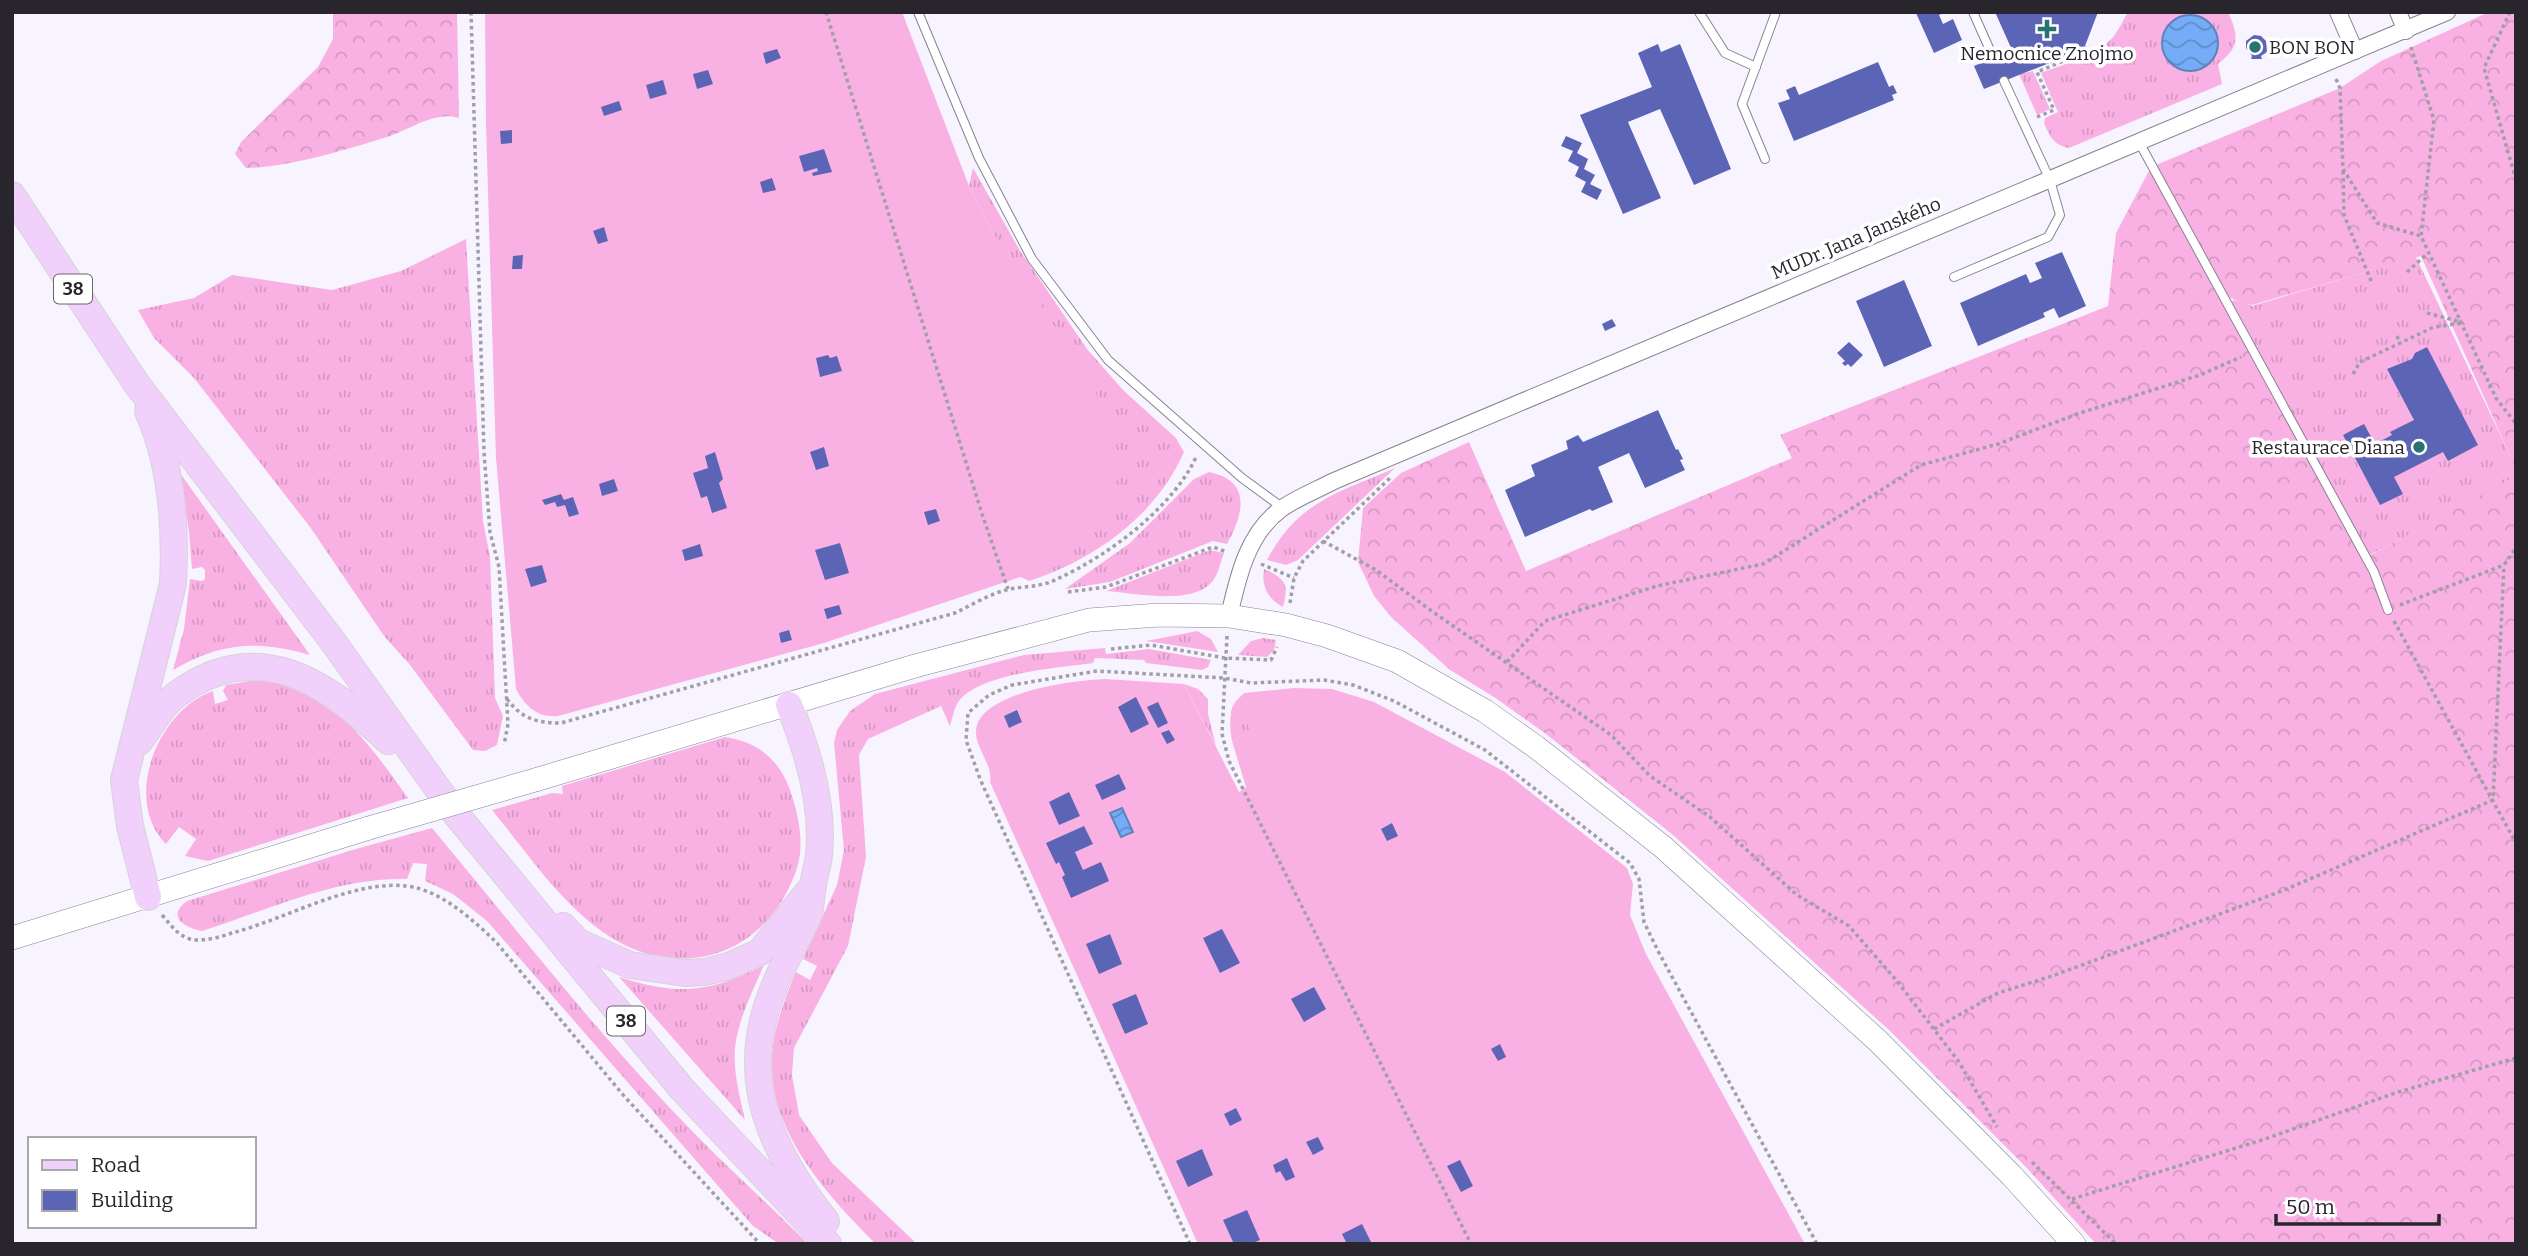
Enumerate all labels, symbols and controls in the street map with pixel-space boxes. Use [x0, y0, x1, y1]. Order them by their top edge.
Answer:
marker: Nemocnice Znojmo [2037, 19, 2057, 39]
place label: BON BON [2269, 36, 2355, 59]
marker: BON BON [2247, 39, 2263, 55]
place label: Nemocnice Znojmo [1960, 42, 2134, 65]
street label: MUDr. Jana Janského [1768, 192, 1944, 284]
road number: 38 [54, 274, 92, 304]
place label: Restaurace Diana [2251, 436, 2406, 459]
marker: Restaurace Diana [2411, 439, 2427, 455]
road number: 38 [607, 1006, 645, 1036]
legend [28, 1137, 256, 1228]
text: Road [91, 1152, 140, 1178]
scale bar [2276, 1182, 2439, 1226]
text: Building [91, 1187, 174, 1213]
text: 50 m [2286, 1194, 2335, 1220]

